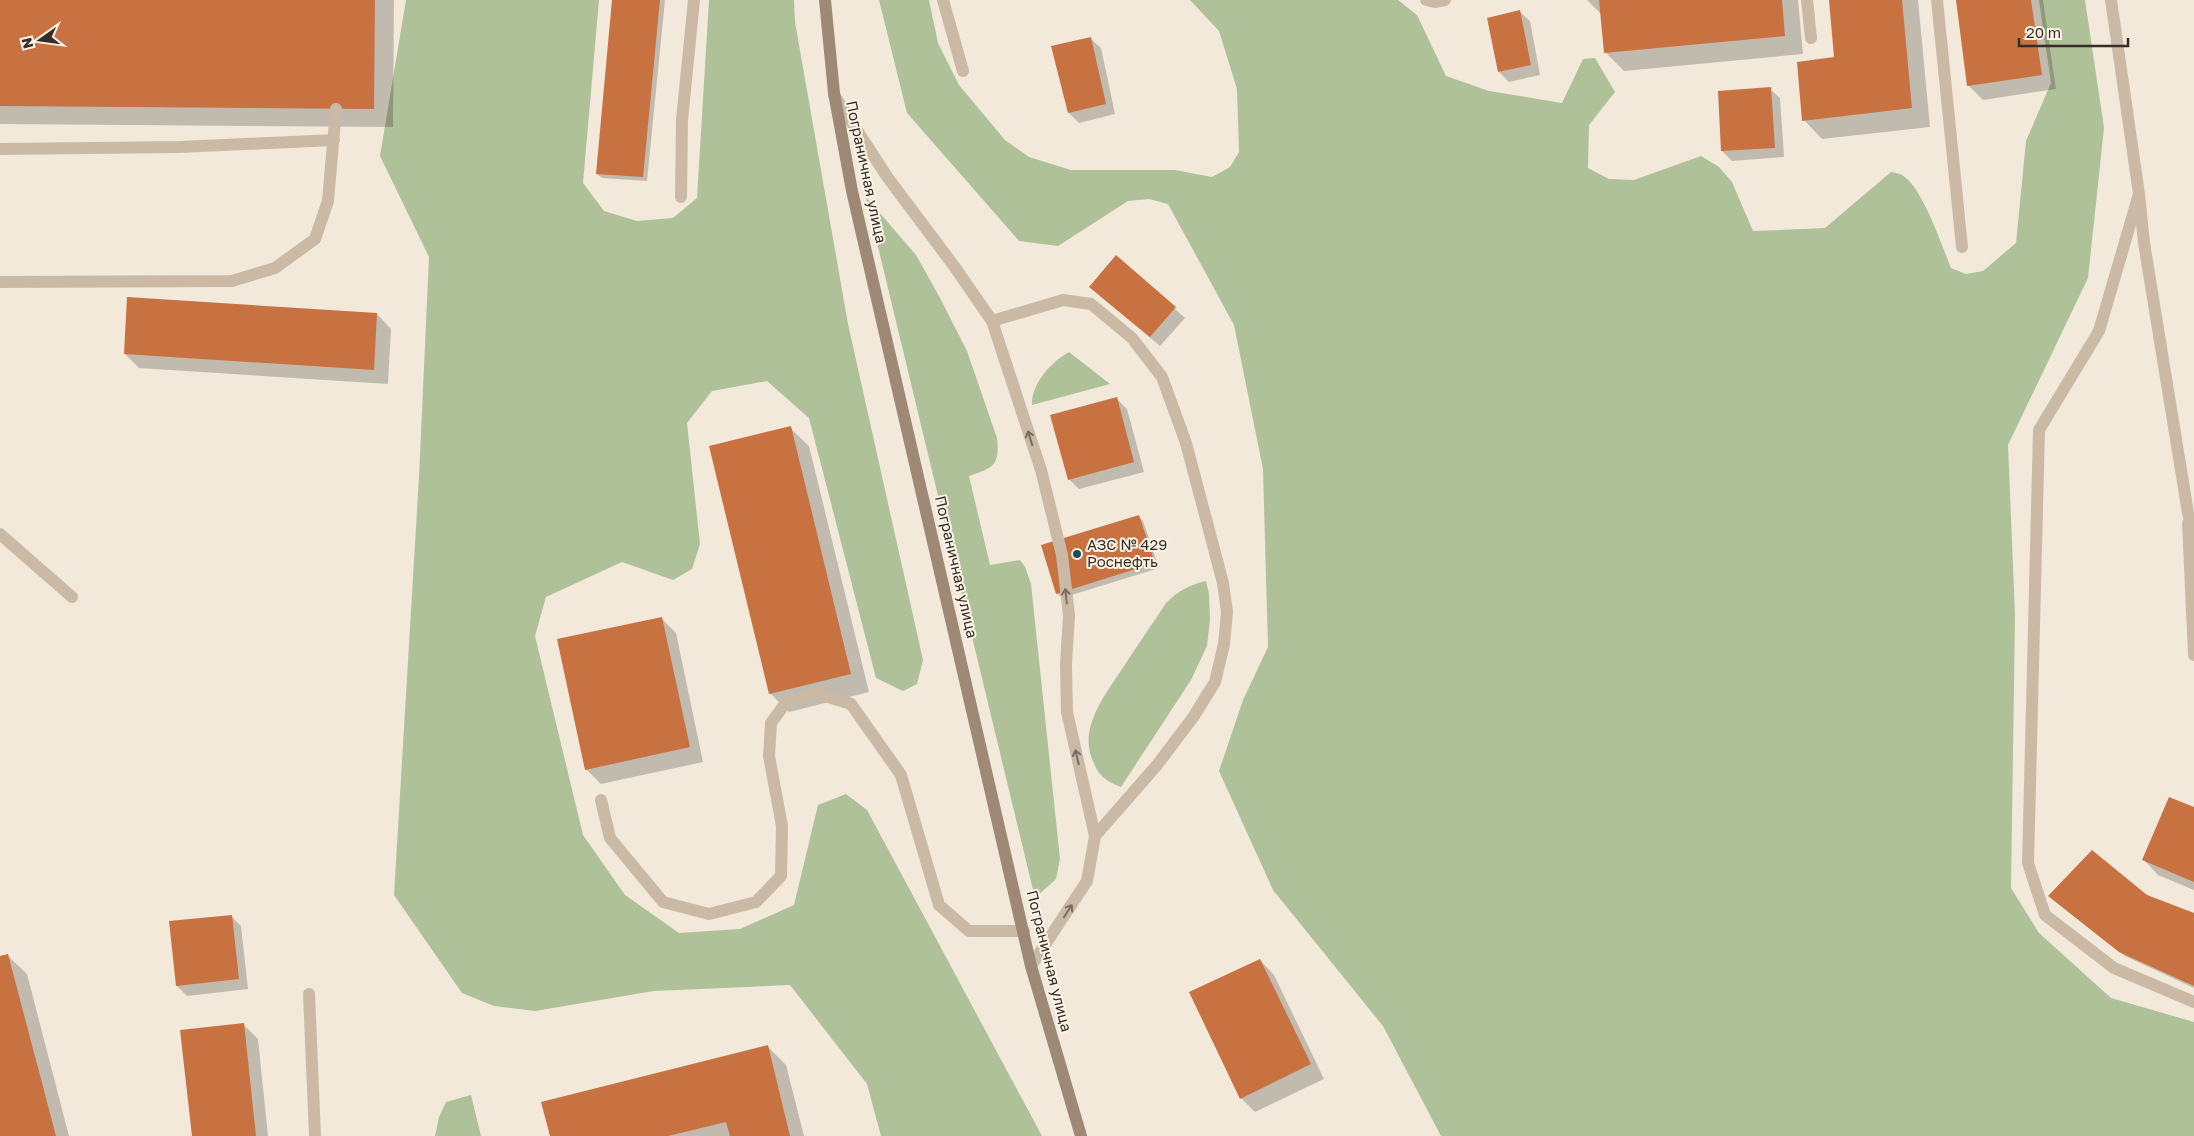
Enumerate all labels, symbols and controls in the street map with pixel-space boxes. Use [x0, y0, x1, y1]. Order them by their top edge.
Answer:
north arrow [15, 15, 65, 65]
scale bar [2019, 15, 2128, 47]
text: 20 m [2026, 23, 2061, 41]
text: N [17, 36, 36, 50]
street label: Пограничная улица [843, 99, 891, 245]
one-way arrow [1025, 430, 1035, 446]
street label: Пограничная улица [932, 494, 982, 640]
place label: АЗС № 429 Роснефть [1087, 535, 1167, 570]
marker: АЗС № 429 Роснефть [1071, 548, 1083, 560]
one-way arrow [1062, 588, 1071, 604]
one-way arrow [1072, 749, 1081, 765]
street label: Пограничная улица [1024, 888, 1076, 1033]
one-way arrow [1063, 904, 1073, 918]

